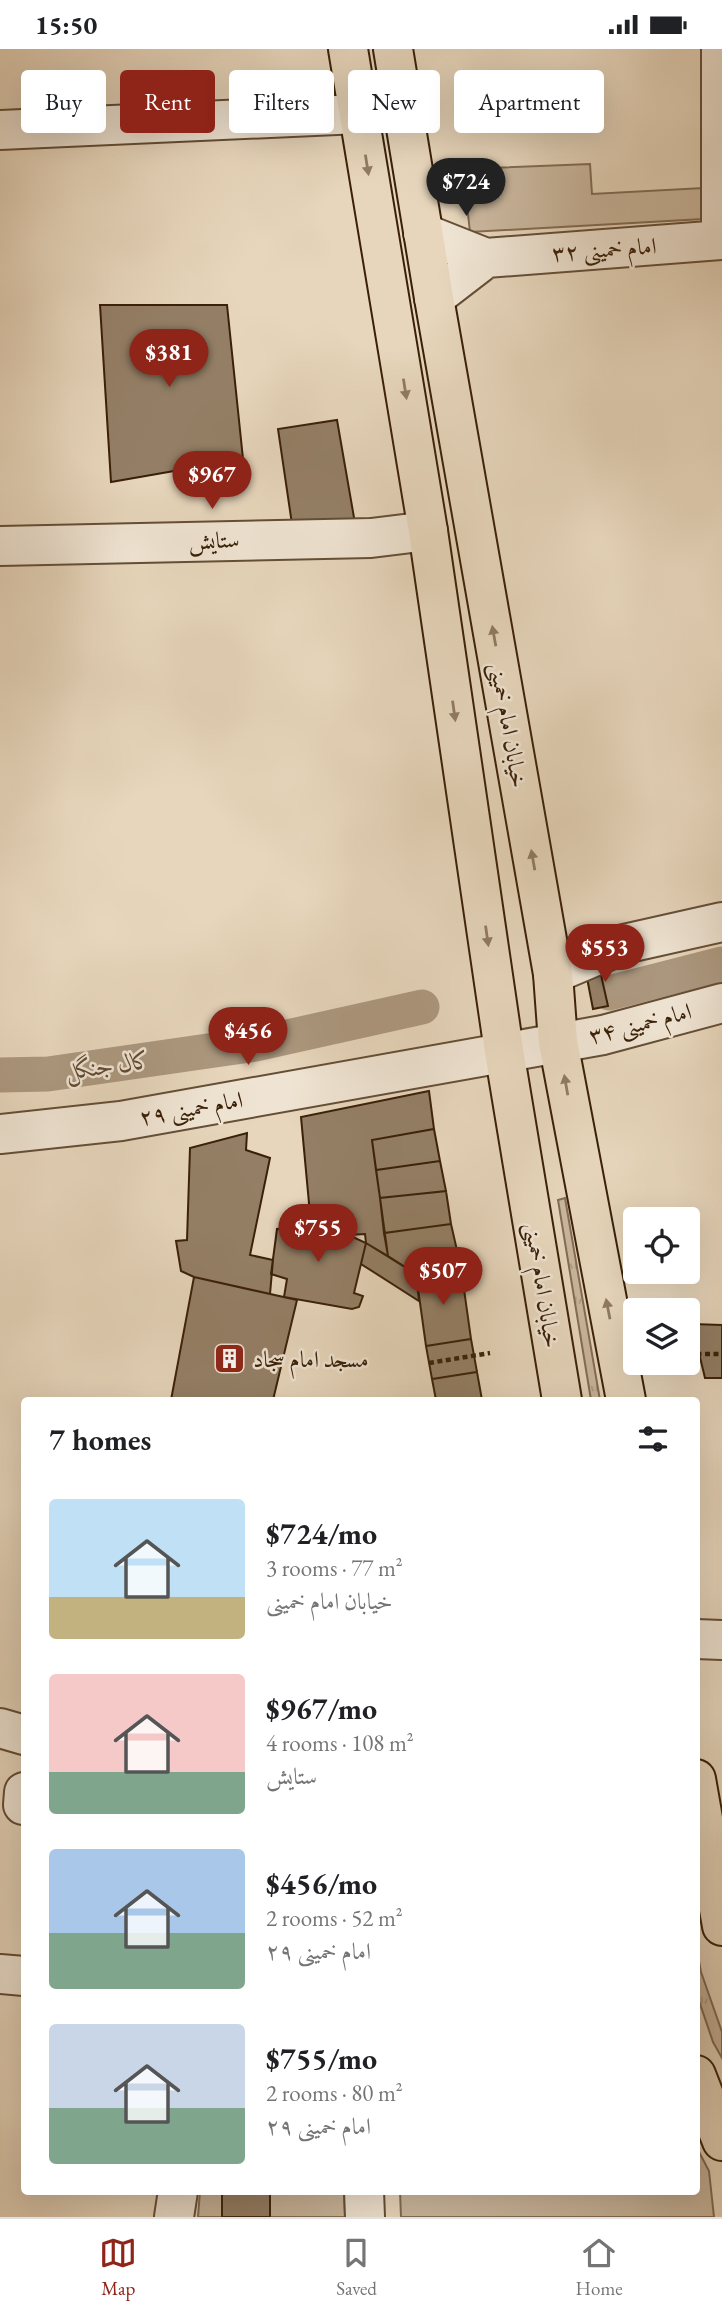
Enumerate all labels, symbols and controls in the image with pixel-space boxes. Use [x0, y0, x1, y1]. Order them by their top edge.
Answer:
text: 15:50 [35, 8, 97, 42]
chip: Buy [21, 70, 106, 133]
chip: Rent [120, 70, 215, 133]
chip: Filters [229, 70, 334, 133]
chip: New [348, 70, 440, 133]
chip: Apartment [454, 70, 604, 133]
one-way arrow [362, 154, 373, 176]
pin: $724 [425, 159, 507, 218]
text: $724 [442, 166, 490, 196]
street label: امام خمینی ۳۲ [551, 230, 658, 273]
pin: $381 [128, 329, 210, 389]
text: $381 [145, 337, 193, 367]
one-way arrow [400, 378, 411, 400]
pin: $967 [171, 451, 253, 511]
text: $967 [188, 459, 236, 489]
street label: ستایش [188, 524, 240, 557]
one-way arrow [488, 625, 499, 647]
street label: خیابان امام خمینی [478, 660, 535, 791]
one-way arrow [449, 700, 460, 722]
one-way arrow [527, 849, 538, 871]
one-way arrow [482, 925, 493, 947]
pin: $553 [564, 925, 646, 984]
text: $553 [581, 932, 629, 962]
street label: امام خمینی ۳۴ [585, 996, 696, 1055]
pin: $456 [207, 1007, 289, 1067]
text: $456 [224, 1015, 272, 1045]
water label: کال جنگل [63, 1044, 153, 1088]
one-way arrow [561, 1074, 572, 1096]
street label: امام خمینی ۲۹ [137, 1084, 246, 1137]
pin: $755 [277, 1205, 359, 1264]
map controls [623, 1207, 700, 1375]
button: locate [623, 1207, 700, 1284]
text: $755 [294, 1212, 342, 1242]
street label: خیابان امام خمینی [513, 1220, 568, 1351]
pin: $507 [402, 1247, 484, 1307]
text: $507 [419, 1255, 467, 1285]
one-way arrow [603, 1298, 614, 1320]
button: layers [623, 1298, 700, 1375]
building icon: مسجد امام سجاد [213, 1342, 247, 1376]
place label: مسجد امام سجاد [253, 1344, 369, 1379]
text: 7 homes [49, 1420, 151, 1459]
icon: filters [634, 1420, 672, 1458]
text: $724/mo [266, 1514, 377, 1553]
icon: home [105, 1527, 189, 1611]
text: 3 rooms · 77 m² [266, 1553, 403, 1583]
text: خیابان امام خمینی [266, 1586, 393, 1616]
text: $967/mo [266, 1689, 377, 1728]
icon: home [105, 1702, 189, 1786]
text: 4 rooms · 108 m² [266, 1728, 414, 1758]
text: ستایش [266, 1761, 317, 1791]
text: $456/mo [266, 1864, 377, 1903]
icon: home [105, 1877, 189, 1961]
text: 2 rooms · 52 m² [266, 1903, 403, 1933]
text: امام خمینی ۲۹ [266, 1936, 371, 1966]
text: $755/mo [266, 2039, 377, 2078]
icon: home [105, 2052, 189, 2136]
text: 2 rooms · 80 m² [266, 2078, 403, 2108]
text: امام خمینی ۲۹ [266, 2111, 371, 2141]
tab: Map [99, 2234, 137, 2301]
tab: Saved [336, 2234, 377, 2301]
tab: Home [576, 2234, 623, 2301]

